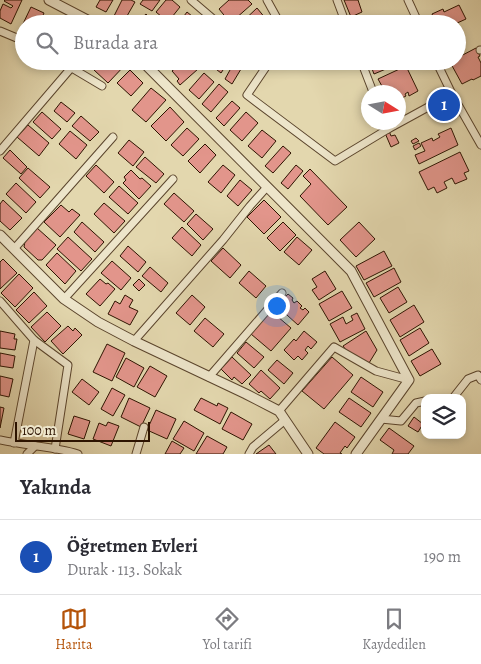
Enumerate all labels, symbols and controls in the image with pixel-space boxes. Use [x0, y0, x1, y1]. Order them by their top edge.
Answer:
search box [15, 15, 466, 70]
icon: search [33, 29, 61, 57]
text: Burada ara [73, 30, 158, 56]
north arrow [361, 85, 406, 130]
pin: 1 [428, 86, 460, 124]
your location [264, 293, 290, 319]
map controls [421, 394, 466, 439]
button: layers [421, 394, 466, 439]
scale bar [15, 419, 150, 442]
text: 100 m [22, 421, 56, 440]
text: Yakında [20, 473, 91, 501]
text: Öğretmen Evleri [67, 533, 198, 559]
text: 1 [33, 546, 39, 568]
text: 190 m [423, 546, 461, 568]
text: Durak · 113. Sokak [67, 559, 182, 581]
tab: Harita [55, 605, 92, 654]
tab: Yol tarifi [203, 605, 252, 654]
tab: Kaydedilen [362, 605, 426, 654]

